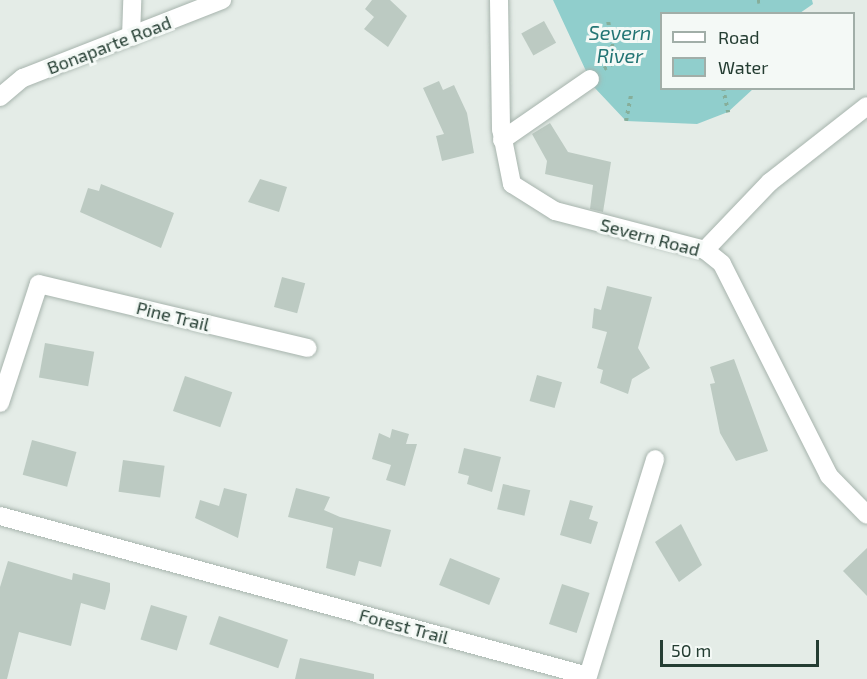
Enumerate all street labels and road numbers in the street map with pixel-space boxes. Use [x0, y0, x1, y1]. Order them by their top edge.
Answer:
street label: Bonaparte Road [44, 11, 174, 79]
street label: Severn Road [598, 213, 702, 261]
street label: Pine Trail [134, 296, 212, 336]
street label: Forest Trail [357, 604, 451, 648]

